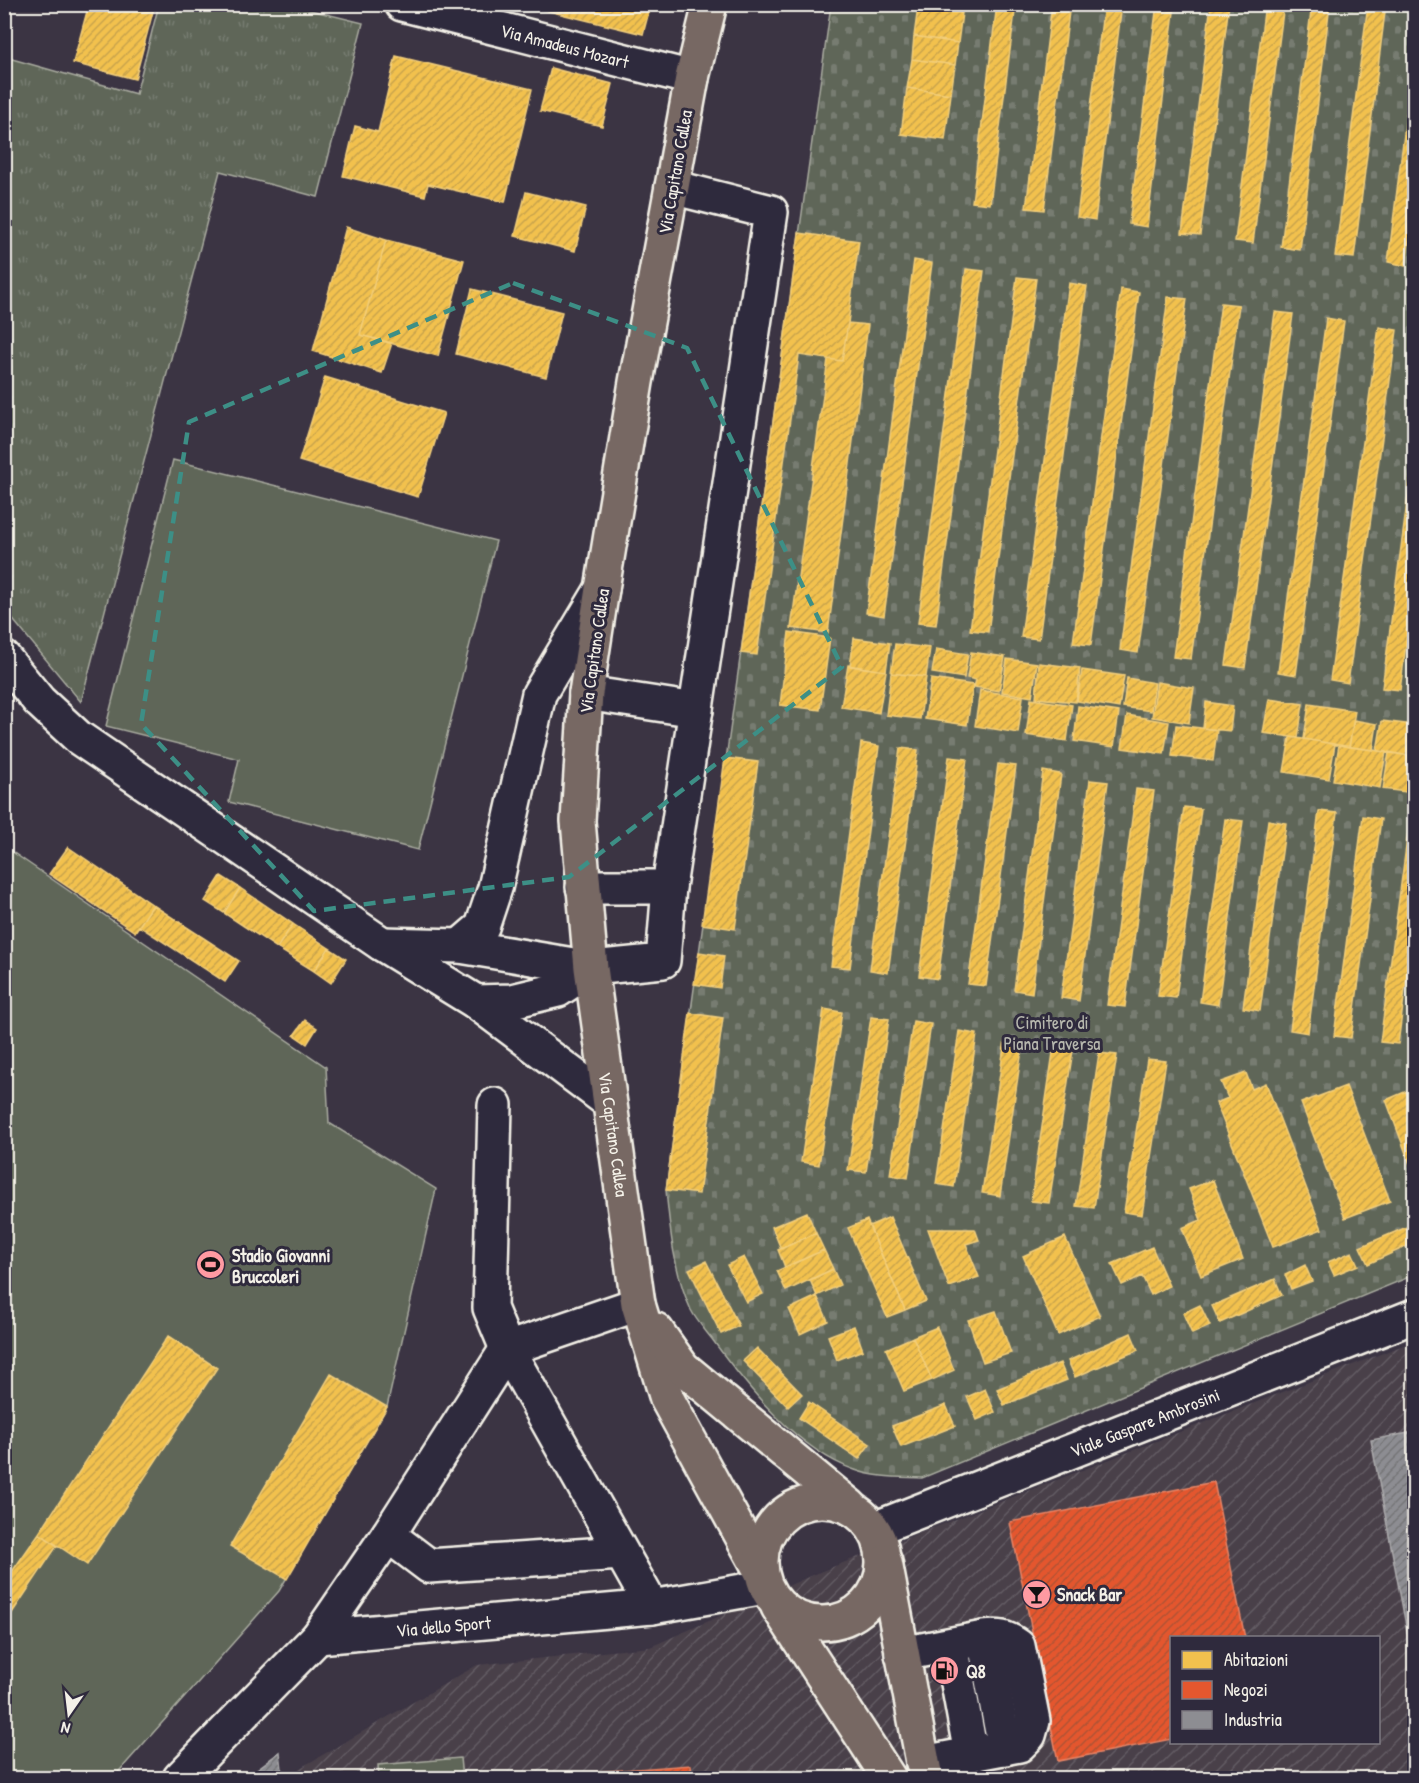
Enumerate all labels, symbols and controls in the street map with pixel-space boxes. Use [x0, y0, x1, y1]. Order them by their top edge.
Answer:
street label: Via Amadeus Mozart [498, 17, 633, 74]
street label: Via Capitano Callea [652, 108, 698, 236]
street label: Via Capitano Callea [573, 587, 615, 715]
park label: Cimitero di Piana Traversa [1004, 1010, 1100, 1056]
street label: Via Capitano Callea [593, 1070, 635, 1198]
place label: Stadio Giovanni Bruccoleri [232, 1243, 330, 1289]
sports icon: Stadio Giovanni Bruccoleri [195, 1249, 227, 1281]
street label: Viale Gaspare Ambrosini [1066, 1381, 1223, 1463]
bar icon: Snack Bar [1020, 1578, 1052, 1610]
place label: Snack Bar [1057, 1582, 1122, 1607]
street label: Via dello Sport [395, 1609, 493, 1642]
legend [1170, 1636, 1380, 1744]
text: Abitazioni [1224, 1647, 1289, 1672]
fuel station icon: Q8 [929, 1655, 961, 1687]
place label: Q8 [966, 1659, 986, 1684]
text: Negozi [1224, 1677, 1268, 1702]
north arrow [39, 1684, 99, 1744]
text: Industria [1224, 1707, 1282, 1732]
text: N [58, 1717, 72, 1740]

